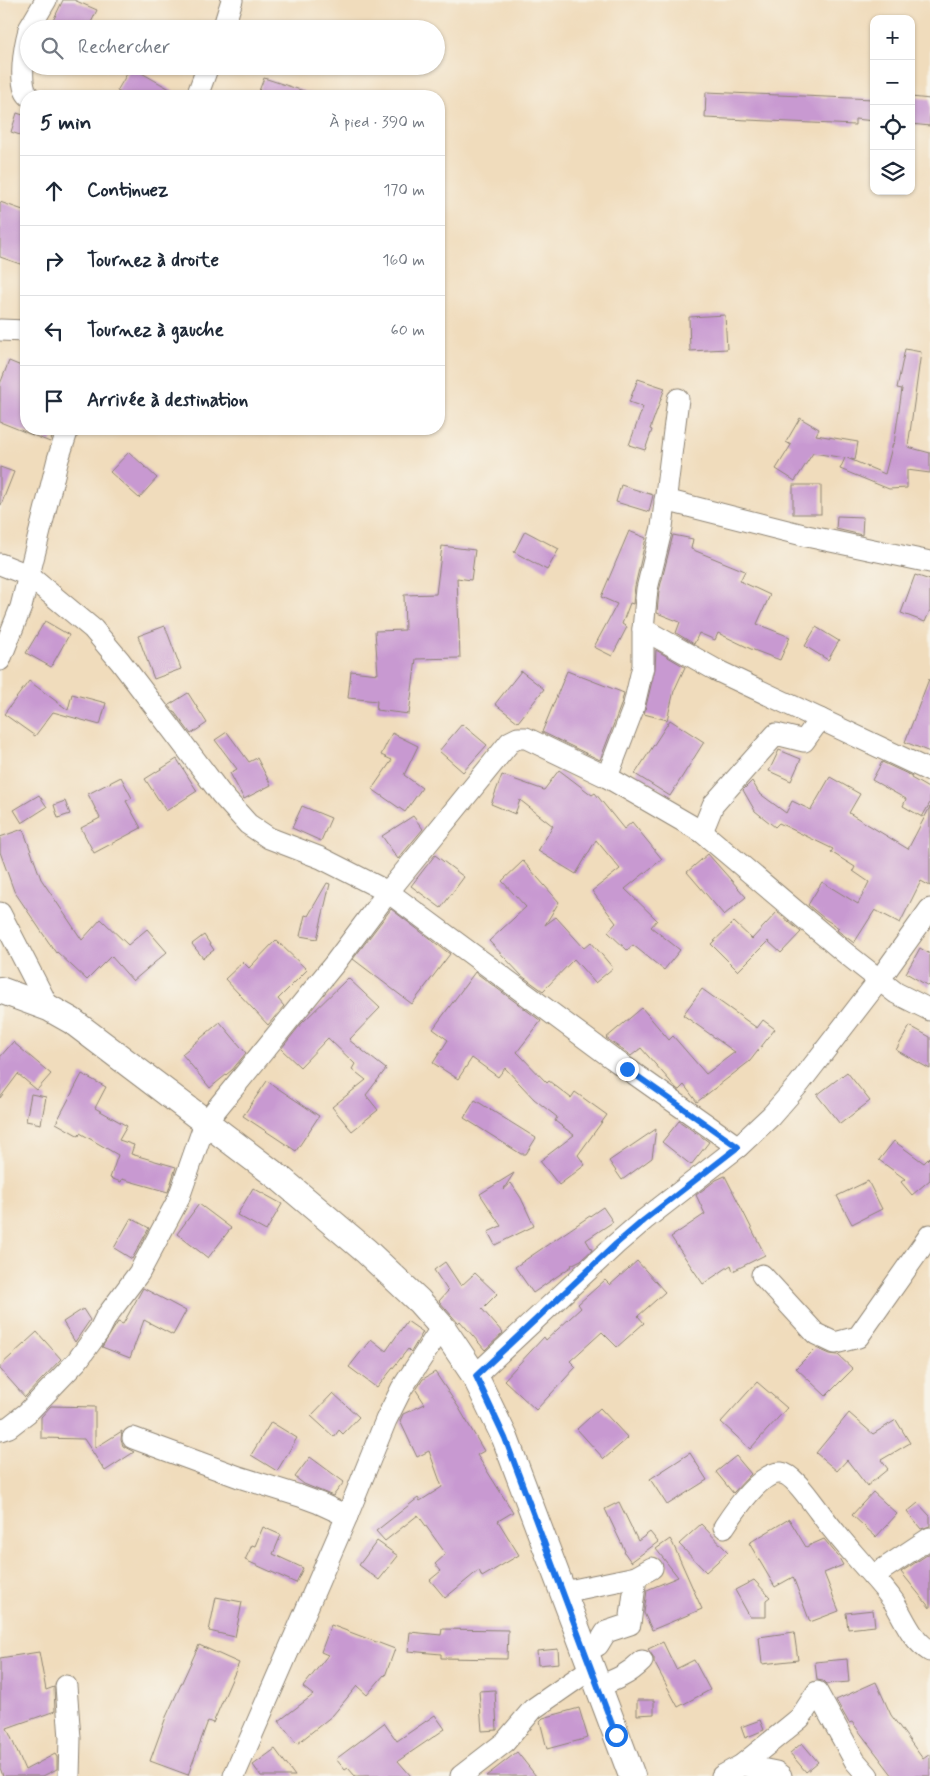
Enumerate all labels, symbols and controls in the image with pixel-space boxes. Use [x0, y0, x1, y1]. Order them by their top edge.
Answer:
map controls [870, 15, 915, 195]
button: + [870, 15, 915, 60]
search box [20, 20, 445, 75]
icon: search [38, 34, 66, 62]
text: Rechercher [78, 35, 170, 60]
button: − [870, 60, 915, 105]
button: locate [870, 105, 915, 150]
text: 5 min [40, 109, 92, 137]
text: À pied · 390 m [329, 112, 425, 133]
button: layers [870, 150, 915, 195]
icon: ahead [40, 177, 68, 205]
text: Continuez [87, 178, 168, 203]
text: 170 m [383, 180, 425, 201]
icon: right [40, 247, 68, 275]
text: Tournez à droite [87, 248, 219, 273]
text: 160 m [382, 250, 425, 271]
icon: left [40, 317, 68, 345]
text: Tournez à gauche [87, 318, 224, 343]
text: 60 m [391, 320, 425, 341]
icon: arrive [40, 387, 68, 415]
text: Arrivée à destination [87, 388, 248, 413]
route end [616, 1058, 639, 1081]
route start [605, 1724, 628, 1747]

